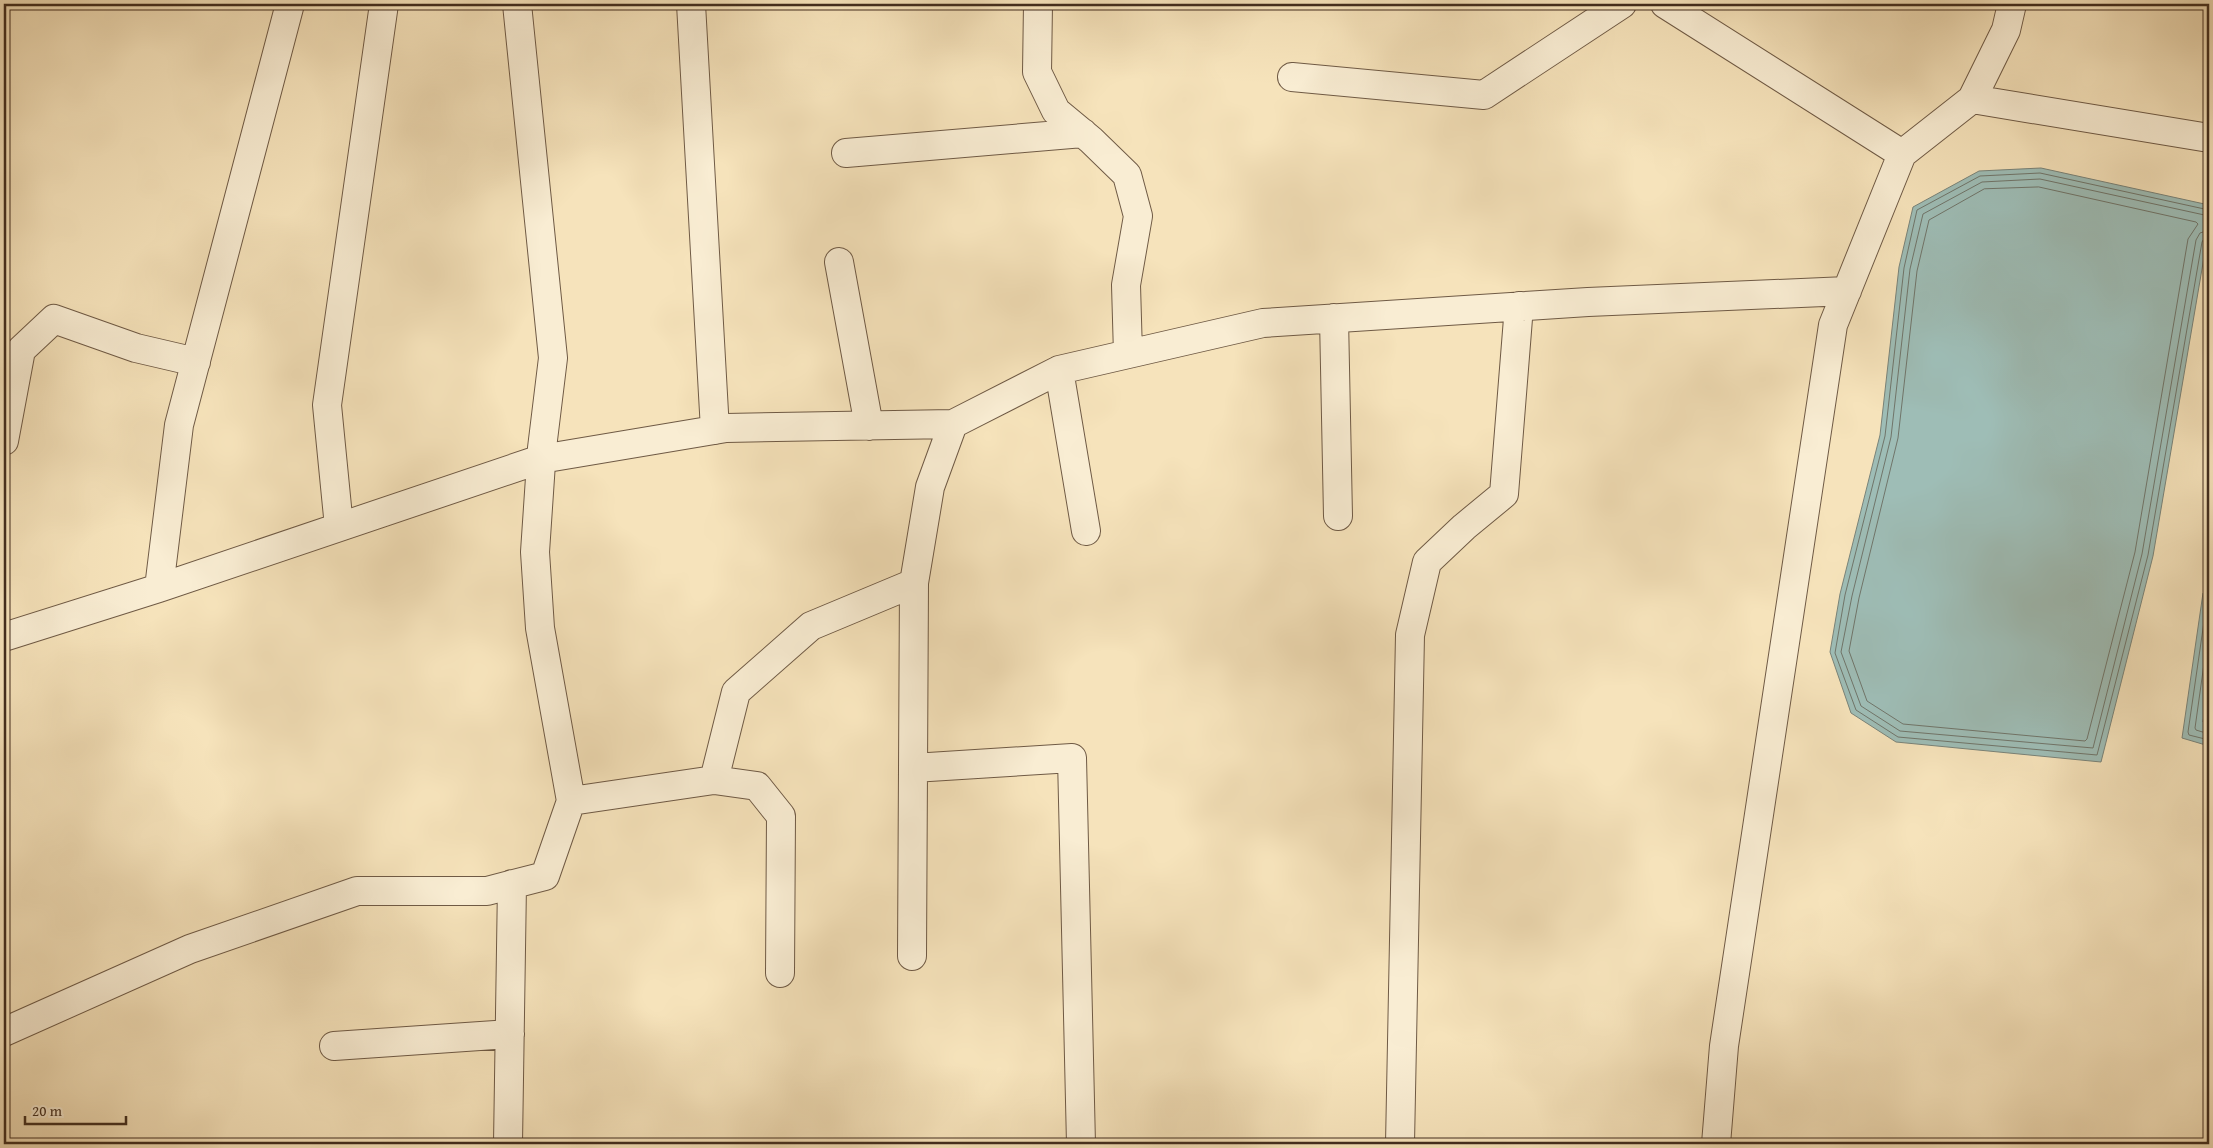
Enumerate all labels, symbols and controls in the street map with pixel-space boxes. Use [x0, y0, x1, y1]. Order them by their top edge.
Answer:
scale bar [25, 1093, 126, 1125]
text: 20 m [32, 1100, 63, 1121]

